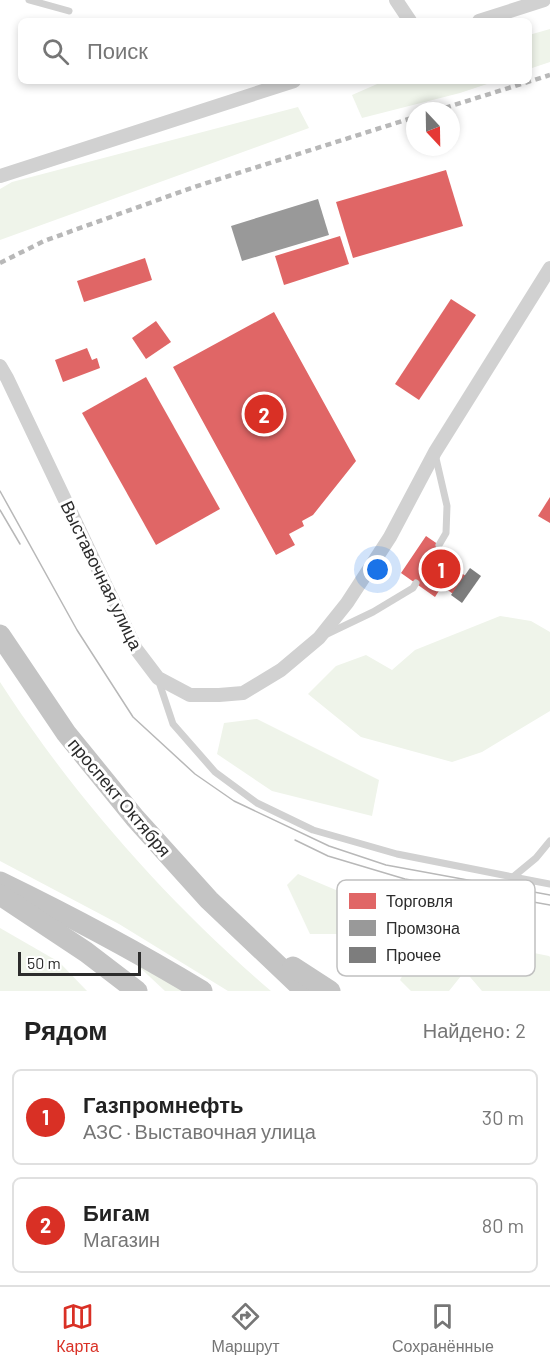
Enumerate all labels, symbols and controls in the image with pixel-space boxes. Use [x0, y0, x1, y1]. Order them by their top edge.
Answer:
search box [18, 18, 532, 84]
icon: search [39, 35, 72, 68]
text: Поиск [87, 37, 148, 63]
north arrow [406, 102, 460, 156]
pin: 2 [244, 392, 284, 436]
street label: Выставочная улица [56, 497, 148, 654]
pin: 1 [422, 546, 460, 592]
your location [363, 555, 392, 584]
street label: проспект Октября [64, 733, 176, 861]
legend [337, 880, 535, 976]
text: Торговля [386, 891, 453, 910]
text: Промзона [386, 918, 460, 937]
text: Прочее [386, 945, 441, 964]
scale bar [18, 949, 141, 976]
text: 50 m [27, 953, 61, 972]
text: Рядом [24, 1014, 107, 1045]
text: Найдено: 2 [423, 1018, 526, 1042]
text: Газпромнефть [83, 1091, 244, 1117]
text: 1 [42, 1105, 49, 1129]
text: 30 m [482, 1105, 524, 1129]
text: АЗС · Выставочная улица [83, 1119, 316, 1143]
text: Бигам [83, 1199, 150, 1225]
text: 2 [40, 1213, 51, 1237]
text: 80 m [482, 1213, 524, 1237]
text: Магазин [83, 1227, 160, 1251]
tab: Карта [56, 1300, 99, 1356]
tab: Маршрут [211, 1300, 280, 1356]
tab: Сохранённые [392, 1300, 494, 1356]

